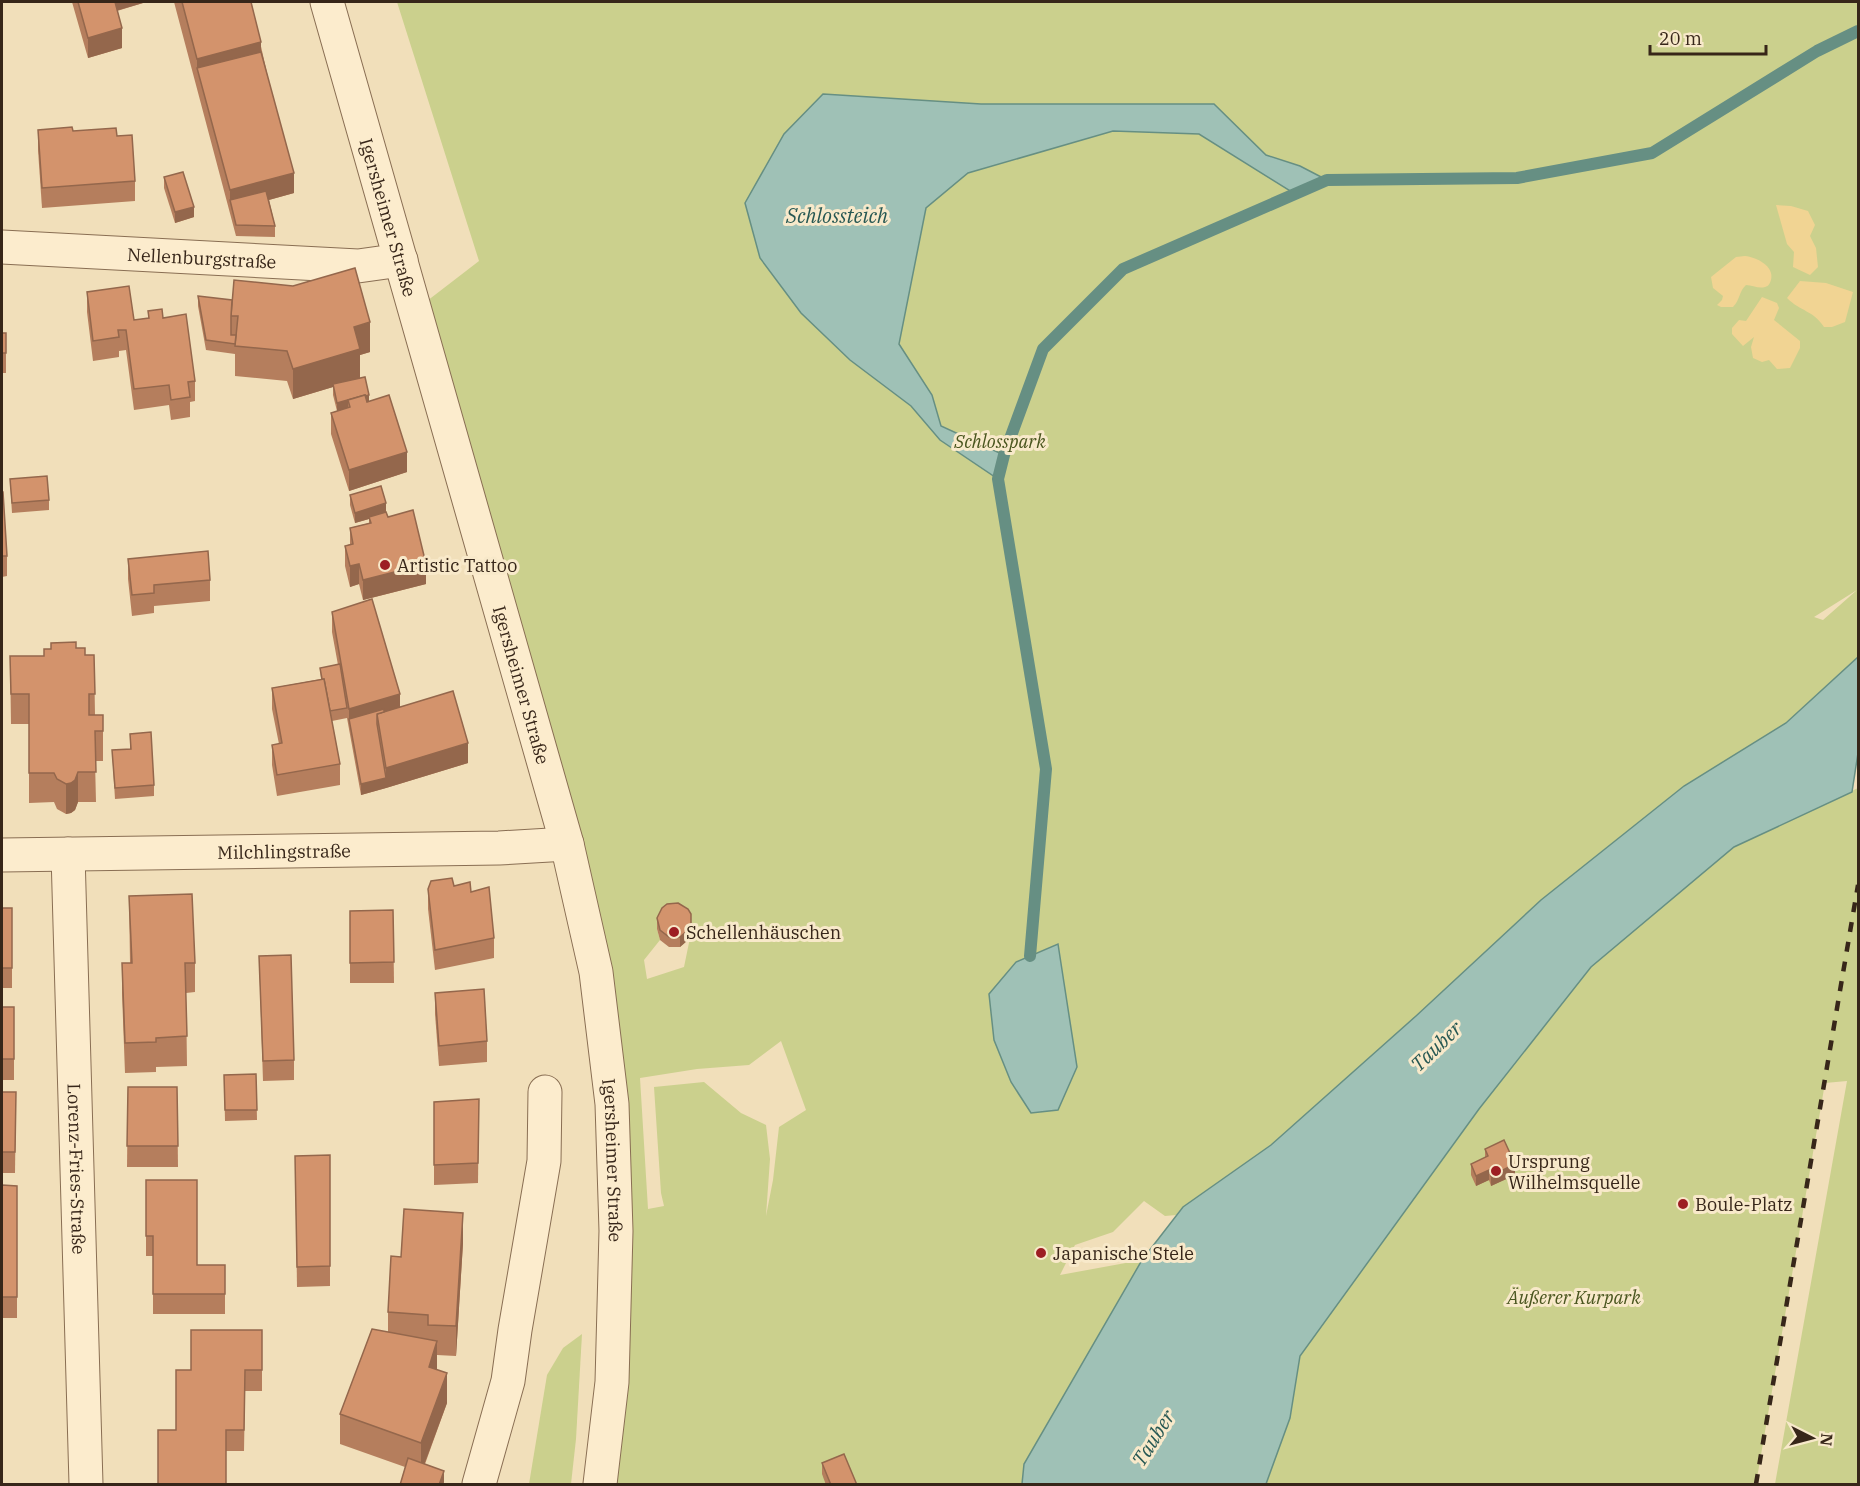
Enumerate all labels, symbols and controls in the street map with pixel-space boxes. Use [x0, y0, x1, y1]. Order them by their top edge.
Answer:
scale bar [1650, 18, 1766, 56]
text: 20 m [1659, 27, 1702, 50]
street label: Igersheimer Straße [355, 135, 422, 299]
water label: Schlossteich [785, 202, 888, 229]
street label: Nellenburgstraße [127, 242, 277, 273]
park label: Schlosspark [953, 430, 1046, 453]
place label: Artistic Tattoo [397, 554, 517, 577]
marker: Artistic Tattoo [378, 558, 392, 572]
street label: Igersheimer Straße [488, 603, 555, 767]
street label: Milchlingstraße [217, 839, 351, 863]
place label: Schellenhäuschen [686, 921, 841, 944]
marker: Schellenhäuschen [667, 925, 681, 939]
water label: Tauber [1404, 1014, 1468, 1077]
street label: Igersheimer Straße [597, 1077, 628, 1242]
street label: Lorenz-Fries-Straße [63, 1083, 91, 1255]
place label: Ursprung Wilhelmsquelle [1508, 1150, 1640, 1194]
marker: Ursprung Wilhelmsquelle [1489, 1164, 1503, 1178]
place label: Boule-Platz [1695, 1193, 1792, 1216]
marker: Boule-Platz [1676, 1197, 1690, 1211]
place label: Japanische Stele [1053, 1242, 1194, 1265]
marker: Japanische Stele [1034, 1246, 1048, 1260]
park label: Äußerer Kurpark [1506, 1286, 1641, 1309]
water label: Tauber [1125, 1404, 1181, 1471]
north arrow [1782, 1408, 1842, 1468]
text: N [1816, 1432, 1838, 1447]

